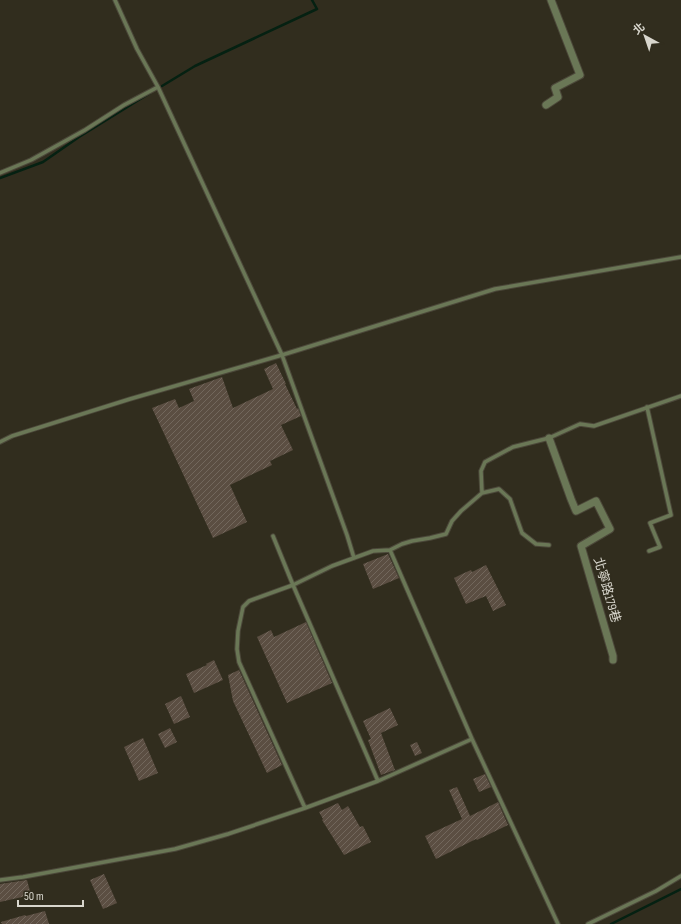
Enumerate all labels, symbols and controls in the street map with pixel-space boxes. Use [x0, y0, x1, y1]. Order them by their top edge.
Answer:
north arrow [625, 16, 665, 56]
text: 北 [631, 20, 647, 37]
street label: 北寧路179巷 [590, 555, 624, 625]
scale bar [18, 882, 83, 908]
text: 50 m [24, 889, 44, 904]

